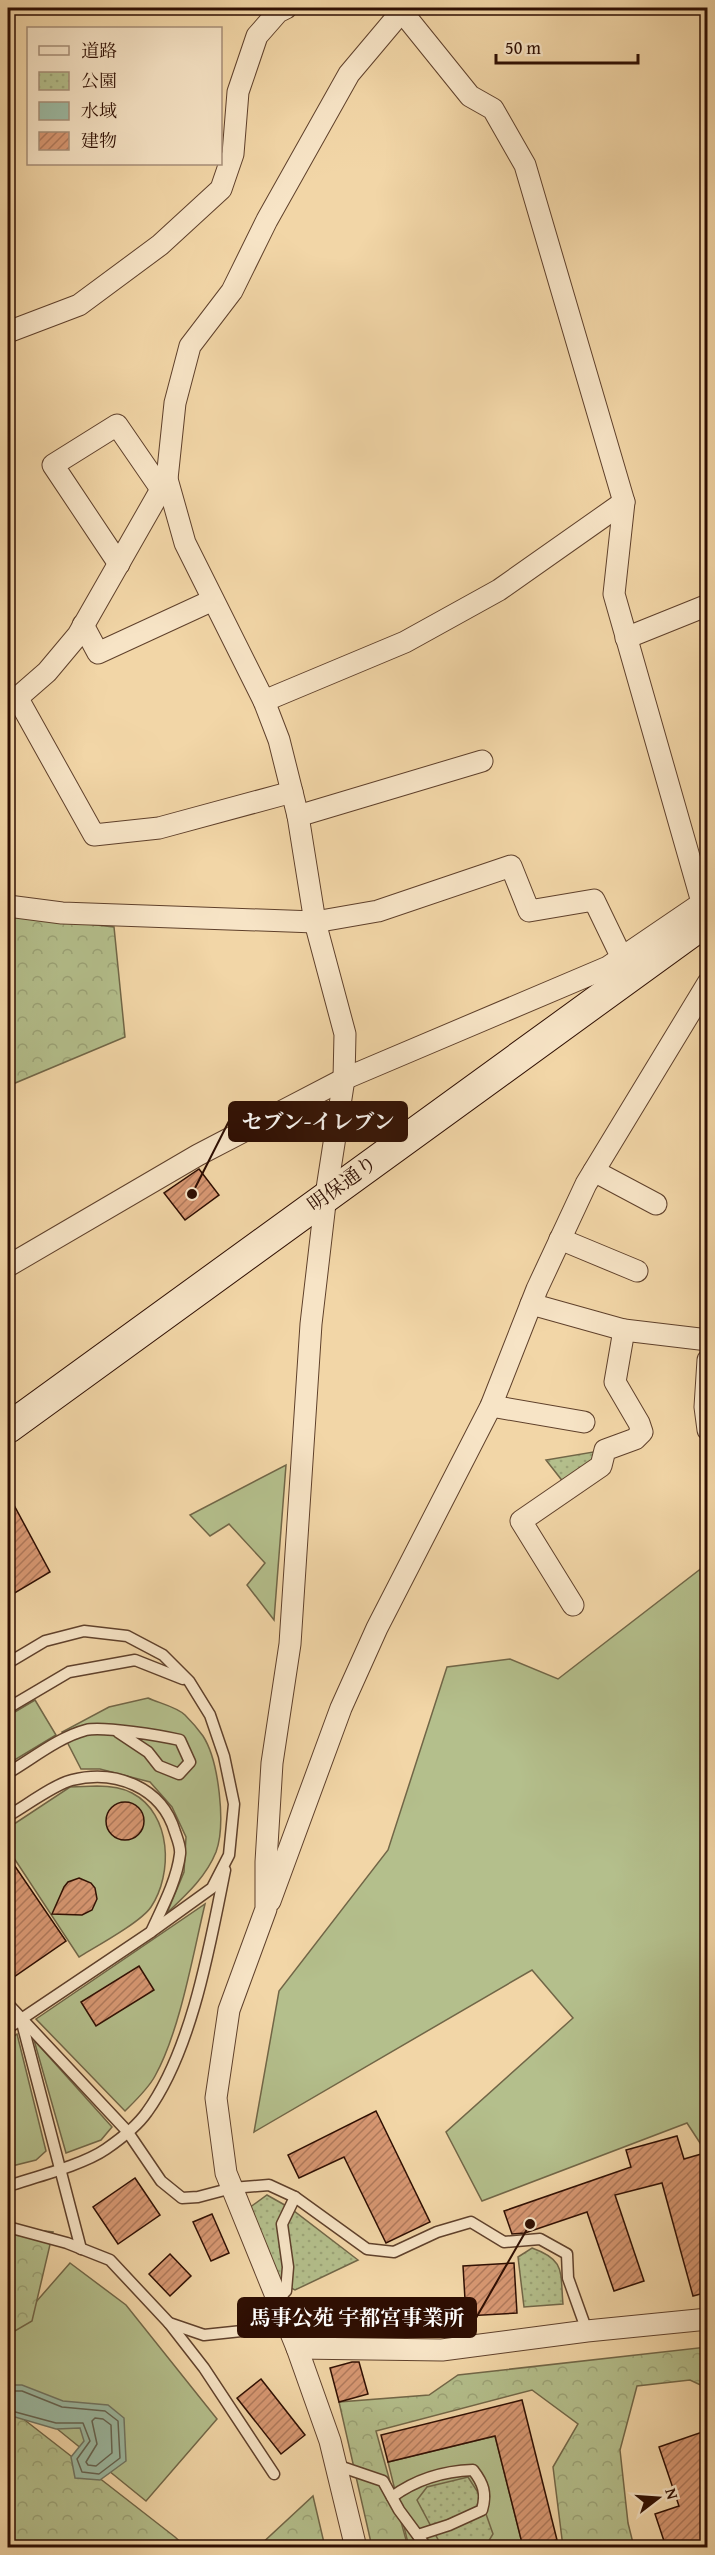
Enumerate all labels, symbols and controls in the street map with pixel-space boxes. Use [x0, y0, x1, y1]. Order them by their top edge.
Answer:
legend [27, 27, 222, 165]
scale bar [496, 27, 638, 65]
text: 50 m [505, 34, 541, 61]
text: 道路 [81, 37, 117, 64]
text: 公園 [81, 67, 117, 94]
text: 水域 [81, 97, 117, 124]
text: 建物 [81, 127, 117, 154]
callout: セブン-イレブン [229, 1102, 407, 1141]
text: セブン-イレブン [242, 1106, 394, 1137]
street label: 明保通り [301, 1148, 383, 1218]
callout: 馬事公苑 宇都宮事業所 [238, 2298, 476, 2337]
text: 馬事公苑 宇都宮事業所 [250, 2302, 464, 2333]
north arrow [628, 2468, 688, 2528]
text: N [659, 2485, 685, 2503]

